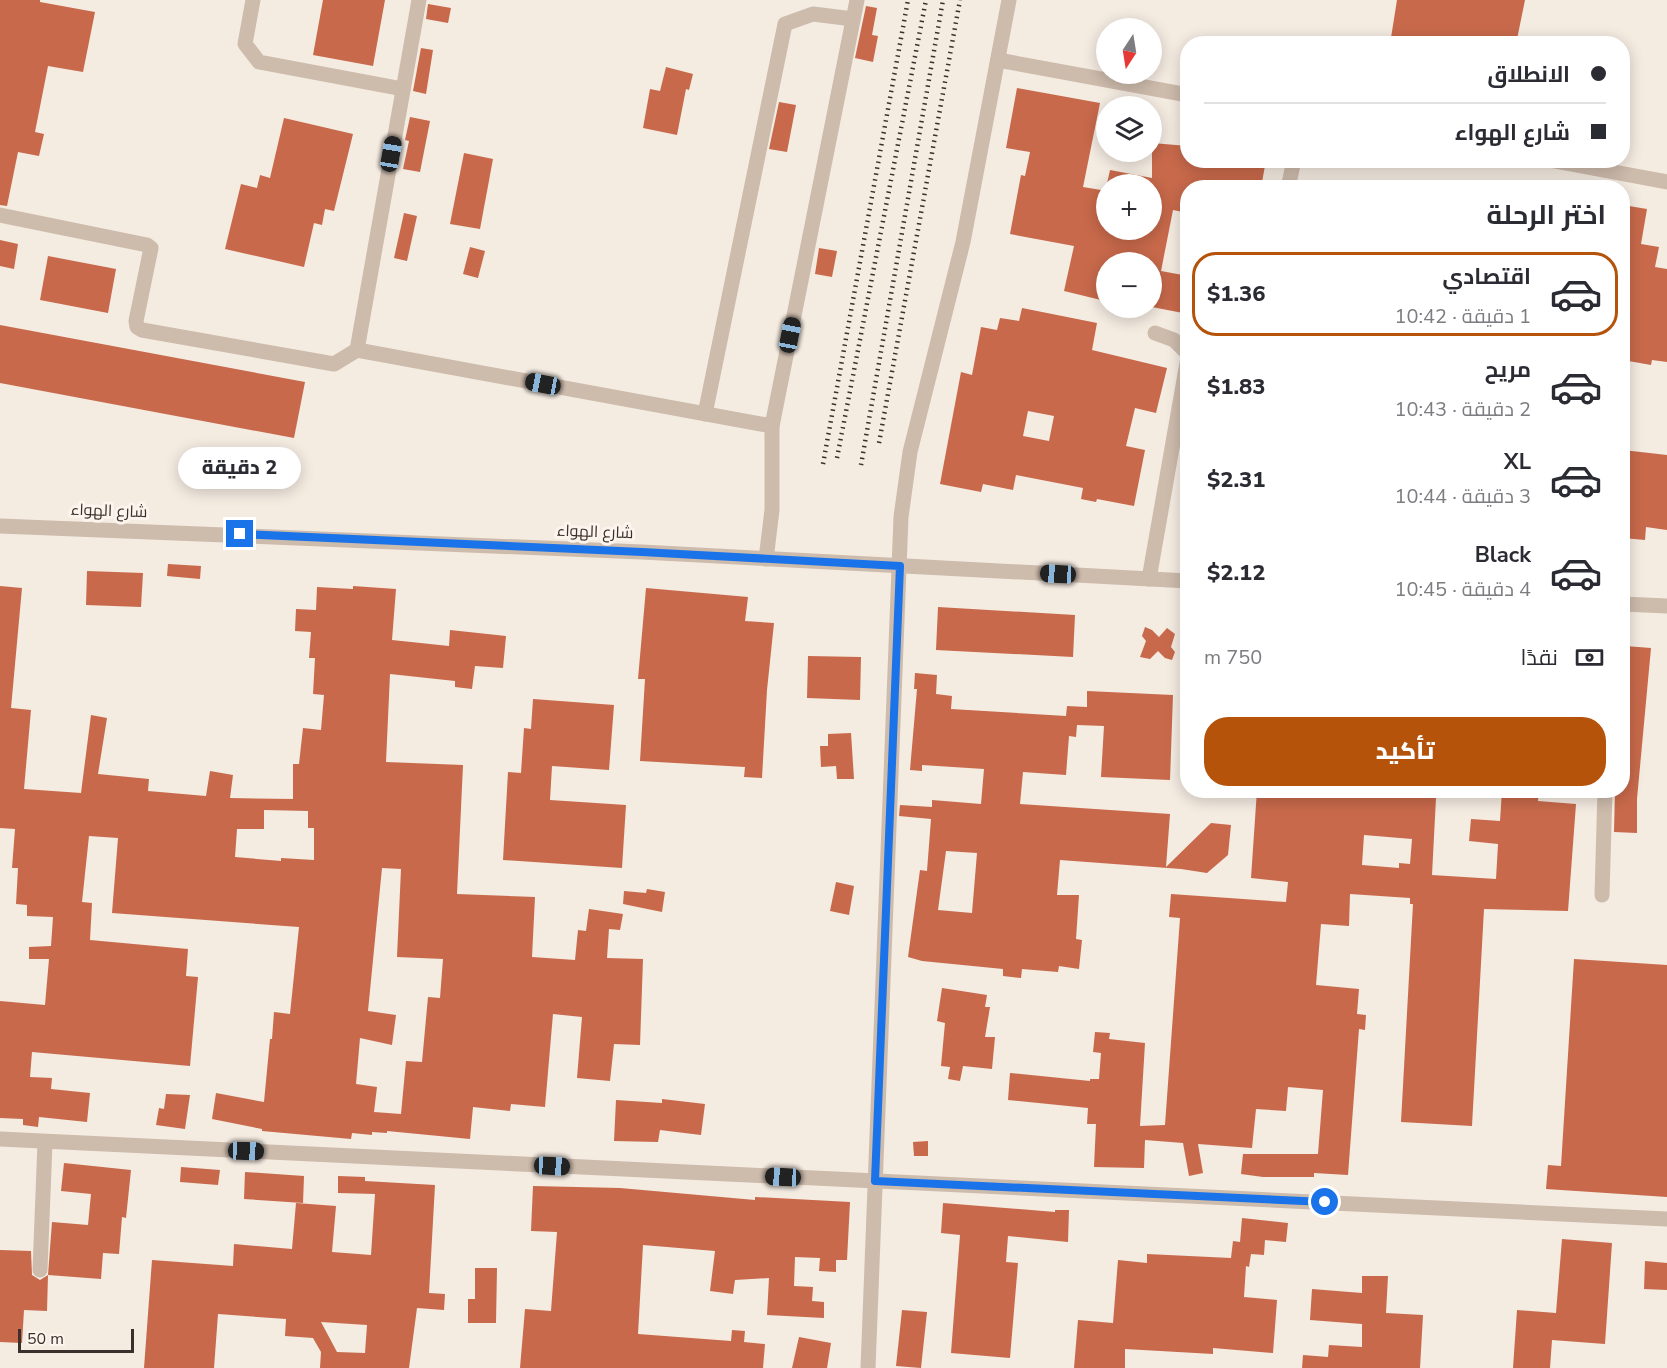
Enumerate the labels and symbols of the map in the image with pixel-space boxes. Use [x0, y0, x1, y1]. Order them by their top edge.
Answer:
north arrow [1096, 18, 1162, 84]
car [379, 135, 403, 173]
car [778, 316, 802, 354]
car [524, 372, 562, 396]
callout: 2 دقيقة [178, 447, 302, 489]
street label: شارع الهواء [70, 499, 148, 523]
route end [226, 520, 253, 547]
street label: شارع الهواء [556, 520, 634, 544]
car [1040, 564, 1076, 584]
car [228, 1141, 264, 1161]
car [534, 1156, 570, 1176]
car [765, 1167, 801, 1187]
route start [1311, 1188, 1338, 1215]
scale bar [18, 1326, 134, 1354]

